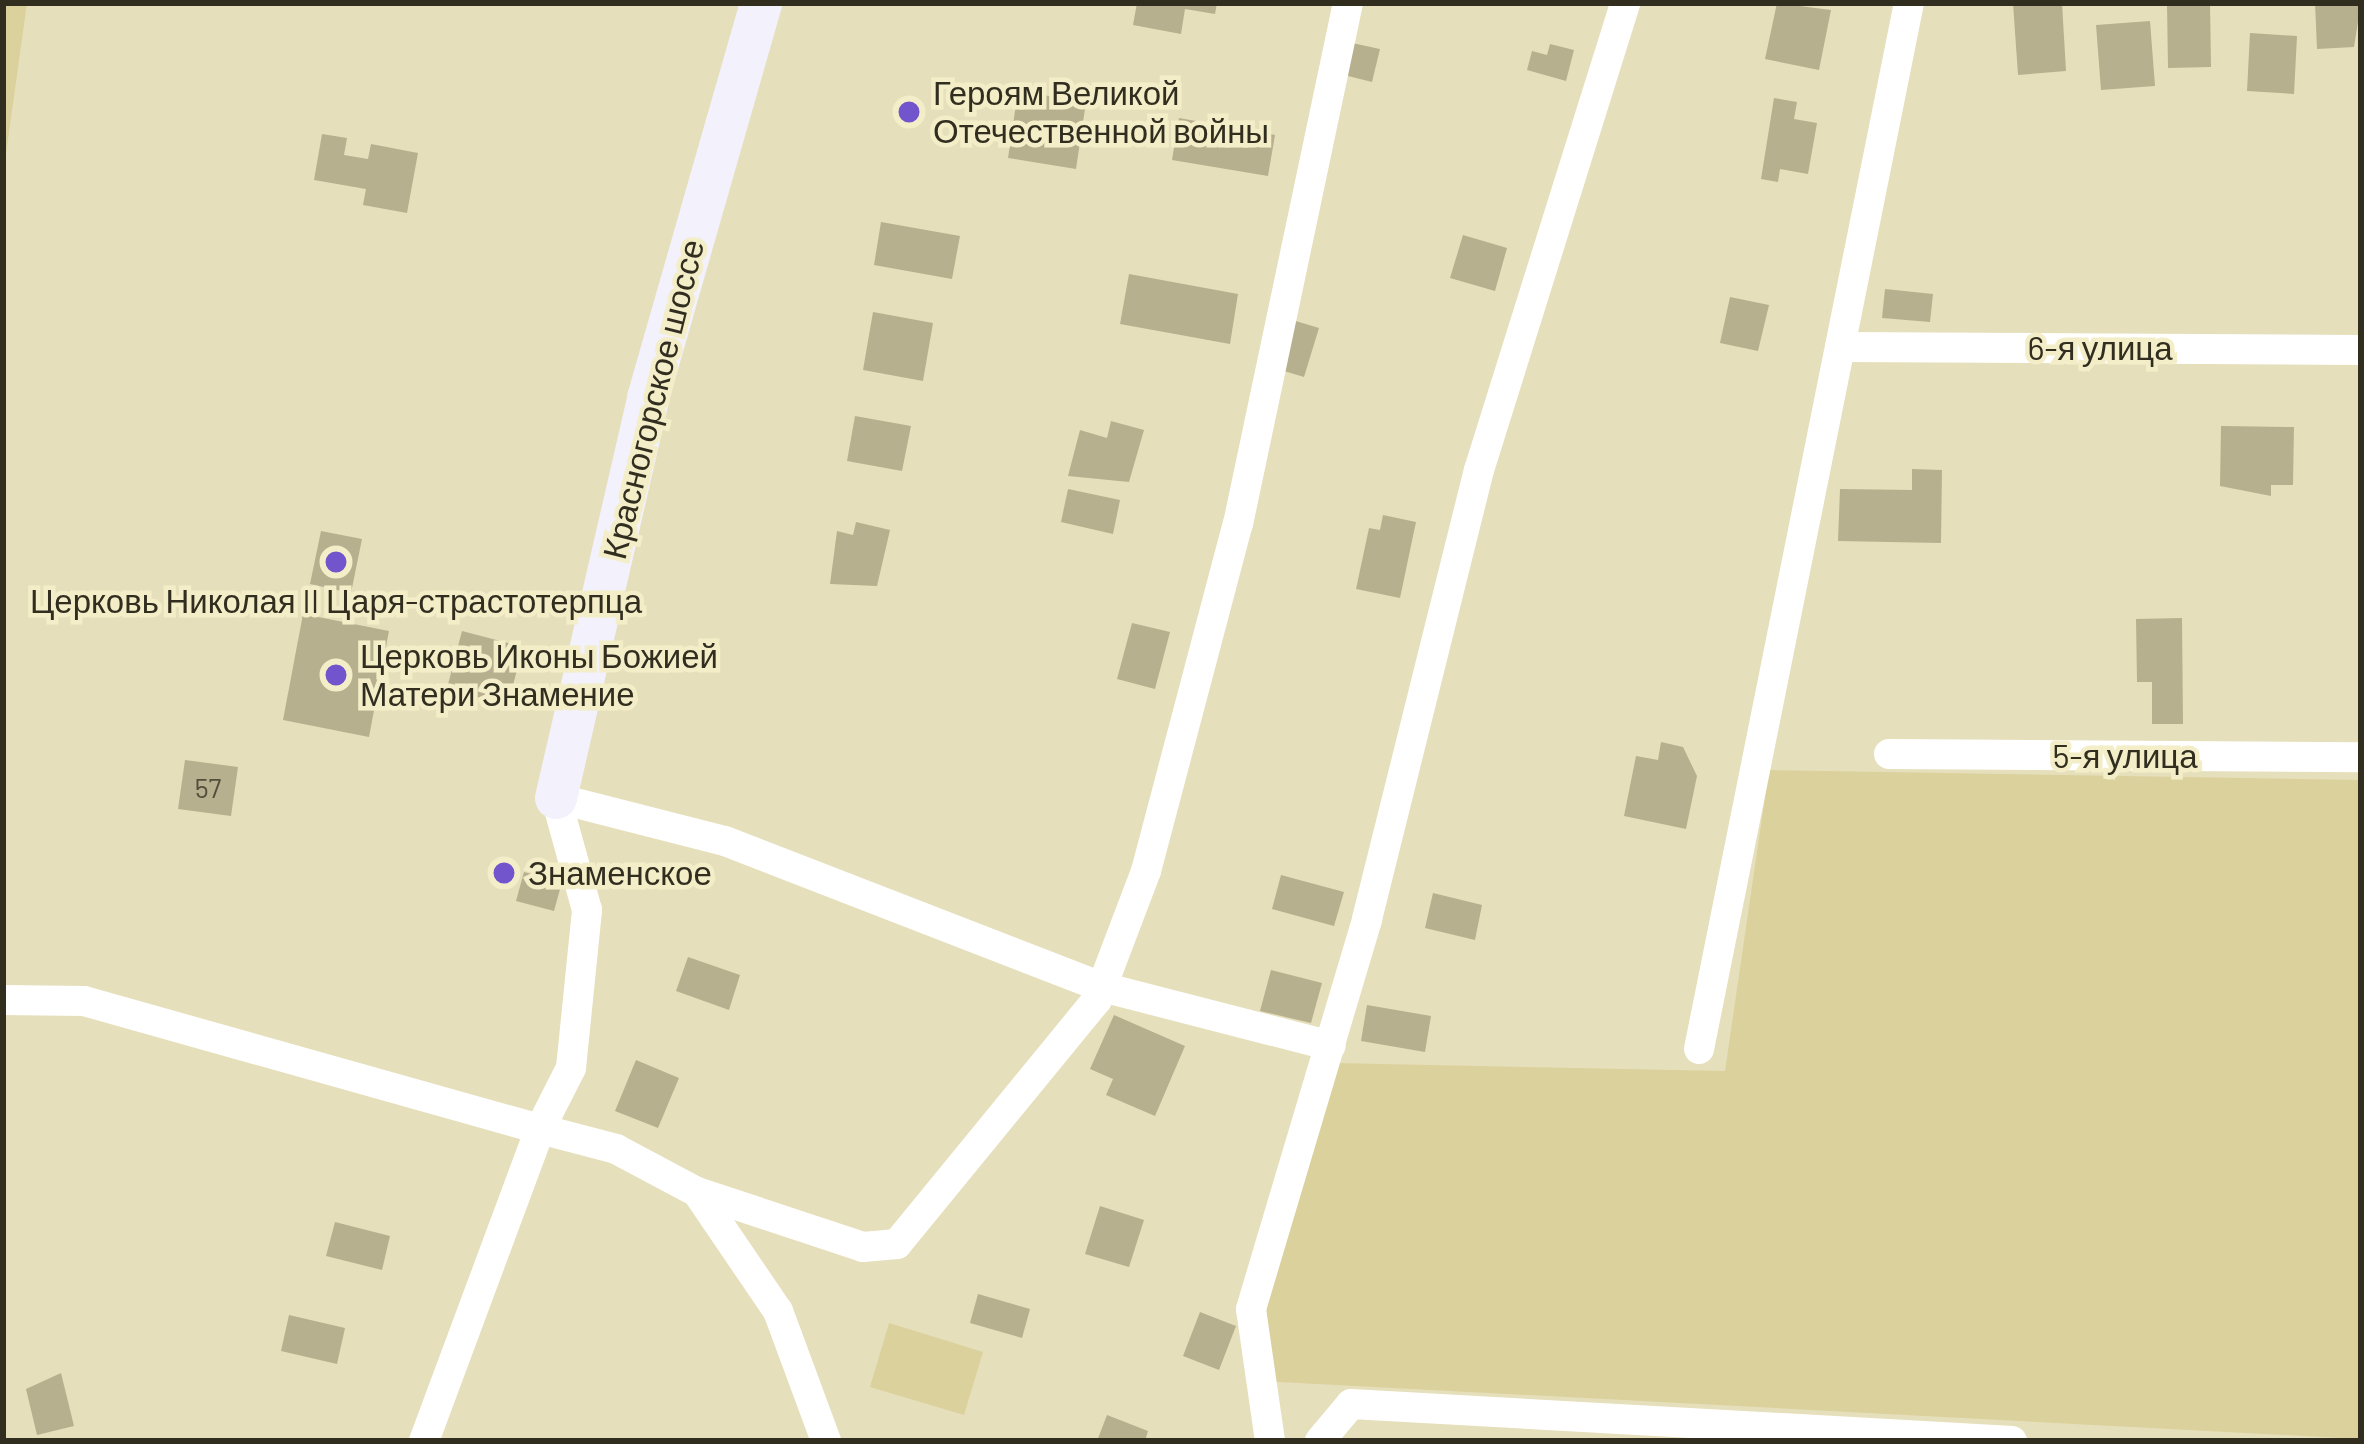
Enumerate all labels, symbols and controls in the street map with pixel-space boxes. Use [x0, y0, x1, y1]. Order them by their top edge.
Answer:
place label: Героям Великой Отечественной войны [933, 73, 1269, 151]
marker: Героям Великой Отечественной войны [896, 99, 922, 125]
street label: Красногорское шоссе [594, 235, 712, 563]
street label: 6-я улица [2027, 328, 2173, 368]
marker: Церковь Николая II Царя-страстотерпца [323, 549, 349, 575]
place label: Церковь Николая II Царя-страстотерпца [30, 581, 642, 621]
place label: Церковь Иконы Божией Матери Знамение [360, 636, 718, 714]
marker: Церковь Иконы Божией Матери Знамение [323, 662, 349, 688]
street label: 5-я улица [2052, 736, 2198, 776]
house number: 57 [195, 772, 221, 804]
place label: Знаменское [528, 853, 712, 893]
marker: Знаменское [491, 860, 517, 886]

